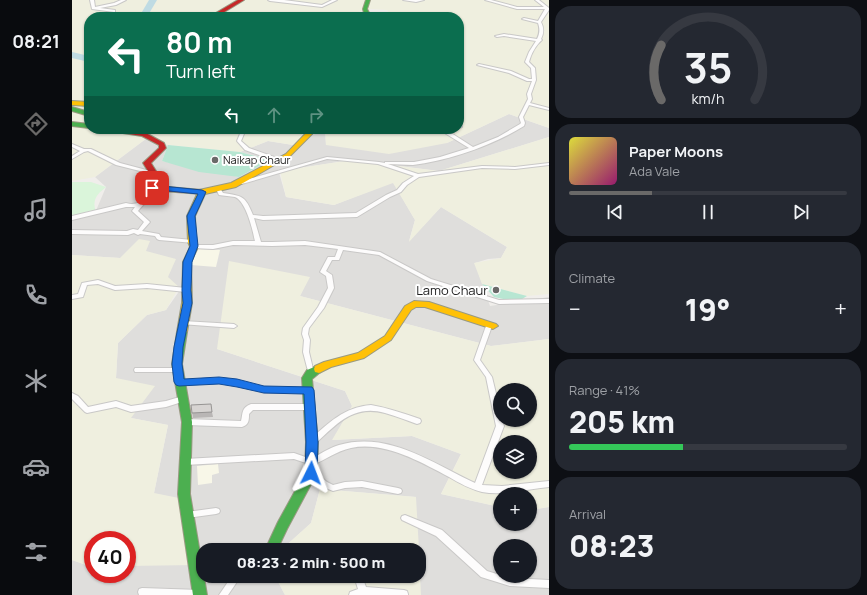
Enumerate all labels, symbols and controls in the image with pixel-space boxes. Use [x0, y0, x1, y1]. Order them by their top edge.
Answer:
text: 80 m [166, 23, 232, 61]
icon: left [100, 28, 152, 80]
text: 08:21 [12, 29, 60, 53]
text: 35 [684, 39, 732, 95]
text: Turn left [166, 59, 236, 83]
text: km/h [691, 88, 725, 107]
icon: left [221, 104, 243, 126]
icon: ahead [263, 104, 285, 126]
icon: right [305, 104, 327, 126]
icon: directions [22, 110, 50, 138]
text: Paper Moons [629, 141, 723, 162]
place label: Naikap Chaur [223, 152, 291, 167]
marker: Naikap Chaur [210, 155, 220, 165]
text: Ada Vale [629, 162, 680, 180]
pin [135, 171, 169, 205]
icon: arrive [141, 177, 163, 199]
icon: music [22, 196, 50, 224]
icon: previous [604, 201, 626, 223]
icon: pause [697, 201, 719, 223]
icon: next [790, 201, 812, 223]
text: Climate [569, 269, 615, 287]
icon: phone [22, 281, 50, 309]
place label: Lamo Chaur [416, 281, 488, 299]
marker: Lamo Chaur [491, 285, 501, 295]
text: 19° [685, 289, 730, 330]
text: − [569, 294, 581, 324]
text: + [834, 294, 847, 324]
icon: climate [22, 367, 50, 395]
text: Range · 41% [569, 381, 640, 399]
map controls [493, 383, 537, 583]
button: search [493, 383, 537, 427]
text: 205 km [569, 401, 675, 442]
button: layers [493, 435, 537, 479]
position arrow [290, 452, 332, 494]
icon: car [22, 453, 50, 481]
button: + [493, 487, 537, 531]
text: Arrival [569, 505, 606, 523]
text: 08:23 [569, 525, 654, 566]
speed limit sign: 40 [84, 531, 136, 583]
icon: filters [22, 538, 50, 566]
button: − [493, 539, 537, 583]
text: 08:23 · 2 min · 500 m [237, 552, 385, 573]

